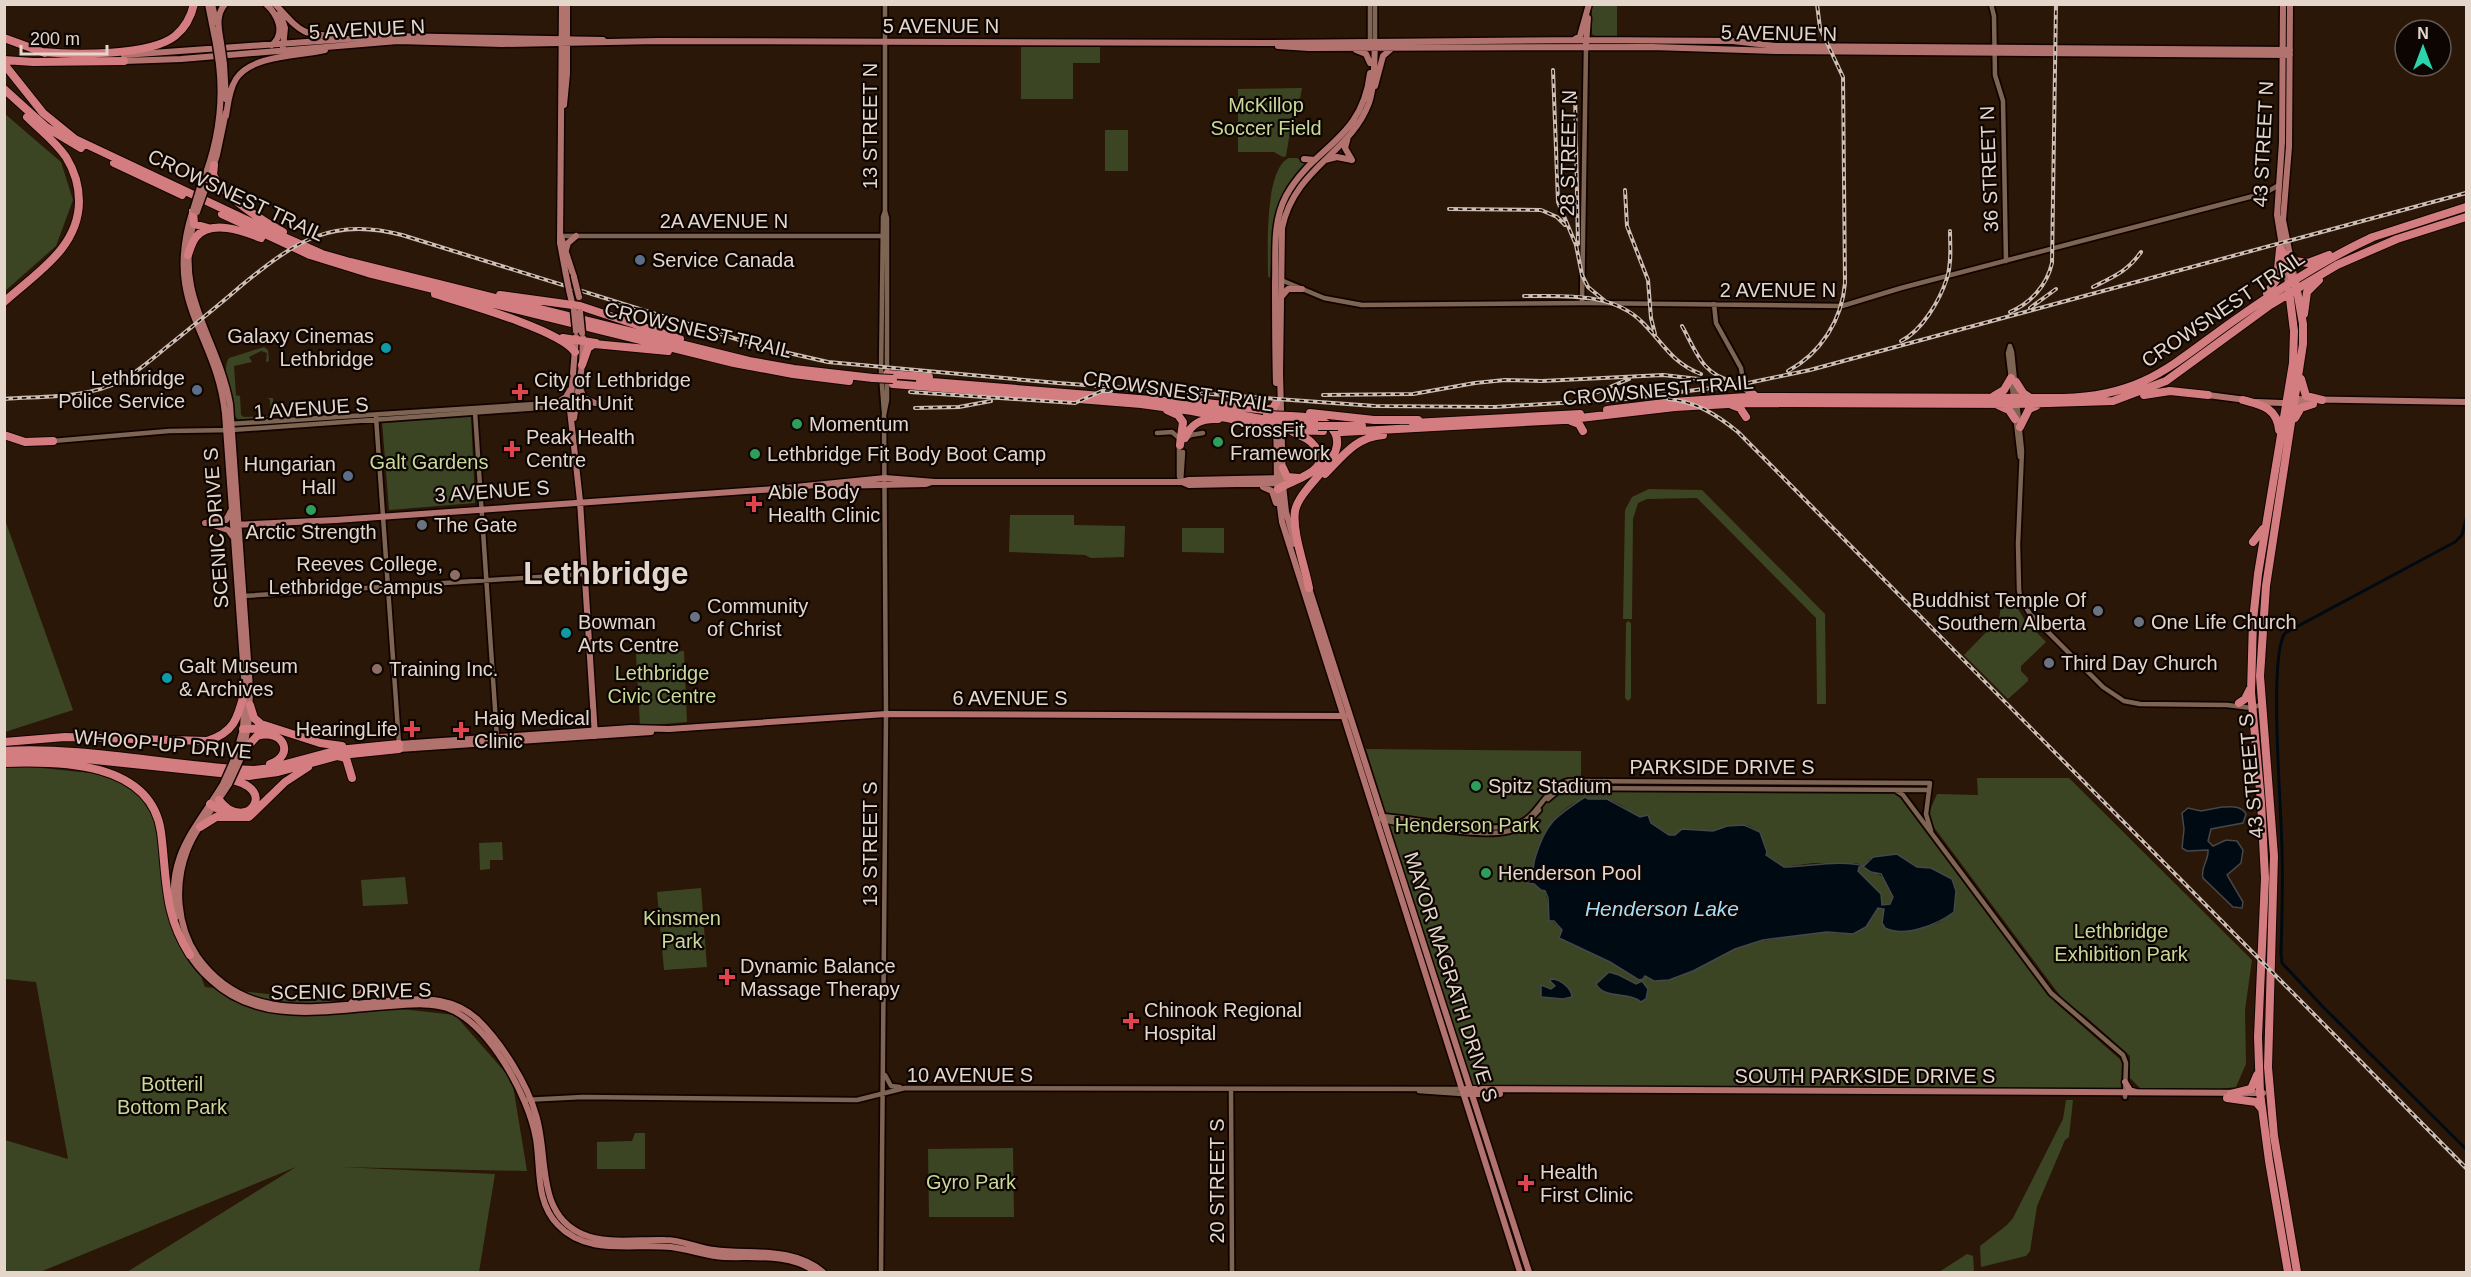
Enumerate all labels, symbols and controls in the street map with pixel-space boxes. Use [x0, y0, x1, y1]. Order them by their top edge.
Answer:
street label: 5 AVENUE N [308, 15, 426, 43]
street label: 5 AVENUE N [883, 15, 999, 37]
scale bar [21, 18, 106, 56]
north arrow [2393, 18, 2453, 78]
street label: 5 AVENUE N [1721, 21, 1837, 45]
text: N [2417, 25, 2429, 42]
text: 200 m [30, 29, 80, 49]
street label: 13 STREET N [859, 63, 881, 189]
street label: 43 STREET N [2249, 80, 2277, 208]
street label: 28 STREET N [1556, 90, 1580, 216]
park label: McKillop Soccer Field [1210, 94, 1322, 139]
street label: 36 STREET N [1976, 105, 2002, 233]
street label: CROWSNEST TRAIL [145, 145, 327, 245]
street label: 2A AVENUE N [660, 210, 788, 232]
street label: CROWSNEST TRAIL [2137, 246, 2309, 372]
place label: Service Canada [652, 249, 795, 271]
marker: Service Canada [633, 253, 647, 267]
street label: 2 AVENUE N [1720, 279, 1836, 301]
street label: CROWSNEST TRAIL [602, 298, 794, 362]
place label: Galaxy Cinemas Lethbridge [227, 325, 374, 370]
marker: Galaxy Cinemas Lethbridge [379, 341, 393, 355]
place label: Lethbridge Police Service [58, 367, 185, 412]
street label: CROWSNEST TRAIL [1082, 367, 1274, 415]
place label: City of Lethbridge Health Unit [534, 369, 691, 414]
street label: CROWSNEST TRAIL [1562, 371, 1754, 409]
marker: Lethbridge Police Service [190, 383, 204, 397]
marker: City of Lethbridge Health Unit [511, 383, 529, 401]
street label: 1 AVENUE S [253, 393, 369, 423]
place label: Momentum [809, 413, 909, 435]
marker: Momentum [790, 417, 804, 431]
place label: CrossFit Framework [1230, 419, 1331, 464]
place label: Peak Health Centre [526, 426, 635, 471]
marker: CrossFit Framework [1211, 435, 1225, 449]
marker: Peak Health Centre [503, 440, 521, 458]
place label: Lethbridge Fit Body Boot Camp [767, 443, 1046, 465]
street label: SCENIC DRIVE S [199, 447, 233, 609]
marker: Lethbridge Fit Body Boot Camp [748, 447, 762, 461]
park label: Galt Gardens [370, 451, 488, 473]
place label: Hungarian Hall [244, 453, 336, 498]
marker: Hungarian Hall [341, 469, 355, 483]
street label: 3 AVENUE S [434, 476, 550, 506]
place label: Able Body Health Clinic [768, 481, 880, 526]
marker: Able Body Health Clinic [745, 495, 763, 513]
marker: Arctic Strength [304, 503, 318, 517]
place label: The Gate [434, 514, 517, 536]
marker: The Gate [415, 518, 429, 532]
place label: Arctic Strength [245, 521, 377, 543]
place label: Reeves College, Lethbridge Campus [268, 553, 443, 598]
district label: Lethbridge [523, 555, 689, 591]
marker: Reeves College, Lethbridge Campus [448, 568, 462, 582]
place label: Buddhist Temple Of Southern Alberta [1912, 589, 2087, 634]
place label: Community of Christ [707, 595, 808, 640]
marker: Buddhist Temple Of Southern Alberta [2091, 604, 2105, 618]
marker: Community of Christ [688, 610, 702, 624]
place label: Bowman Arts Centre [578, 611, 679, 656]
place label: One Life Church [2151, 611, 2297, 633]
marker: One Life Church [2132, 615, 2146, 629]
marker: Bowman Arts Centre [559, 626, 573, 640]
place label: Third Day Church [2061, 652, 2218, 674]
place label: Galt Museum & Archives [179, 655, 298, 700]
marker: Third Day Church [2042, 656, 2056, 670]
place label: Training Inc. [389, 658, 498, 680]
marker: Training Inc. [370, 662, 384, 676]
park label: Lethbridge Civic Centre [608, 662, 716, 707]
marker: Galt Museum & Archives [160, 671, 174, 685]
street label: 6 AVENUE S [952, 687, 1068, 709]
place label: Haig Medical Clinic [474, 707, 590, 752]
street label: 43 STREET S [2235, 713, 2267, 839]
place label: HearingLife [296, 718, 398, 740]
marker: HearingLife [403, 720, 421, 738]
marker: Haig Medical Clinic [452, 721, 470, 739]
street label: WHOOP-UP DRIVE [73, 725, 253, 763]
street label: PARKSIDE DRIVE S [1629, 756, 1815, 778]
place label: Spitz Stadium [1488, 775, 1611, 797]
marker: Spitz Stadium [1469, 779, 1483, 793]
street label: 13 STREET S [859, 781, 881, 907]
park label: Henderson Park [1395, 814, 1540, 836]
street label: MAYOR MAGRATH DRIVE S [1400, 849, 1502, 1105]
place label: Henderson Pool [1498, 862, 1641, 884]
marker: Henderson Pool [1479, 866, 1493, 880]
water label: Henderson Lake [1585, 897, 1739, 920]
park label: Kinsmen Park [643, 907, 721, 952]
park label: Lethbridge Exhibition Park [2054, 920, 2189, 965]
place label: Dynamic Balance Massage Therapy [740, 955, 900, 1000]
marker: Dynamic Balance Massage Therapy [718, 968, 736, 986]
street label: SCENIC DRIVE S [270, 979, 432, 1003]
place label: Chinook Regional Hospital [1144, 999, 1302, 1044]
marker: Chinook Regional Hospital [1122, 1012, 1140, 1030]
street label: 10 AVENUE S [907, 1064, 1033, 1086]
street label: SOUTH PARKSIDE DRIVE S [1735, 1065, 1995, 1087]
park label: Botteril Bottom Park [117, 1073, 228, 1118]
street label: 20 STREET S [1206, 1118, 1228, 1244]
place label: Health First Clinic [1540, 1161, 1633, 1206]
park label: Gyro Park [926, 1171, 1017, 1193]
marker: Health First Clinic [1517, 1174, 1535, 1192]

